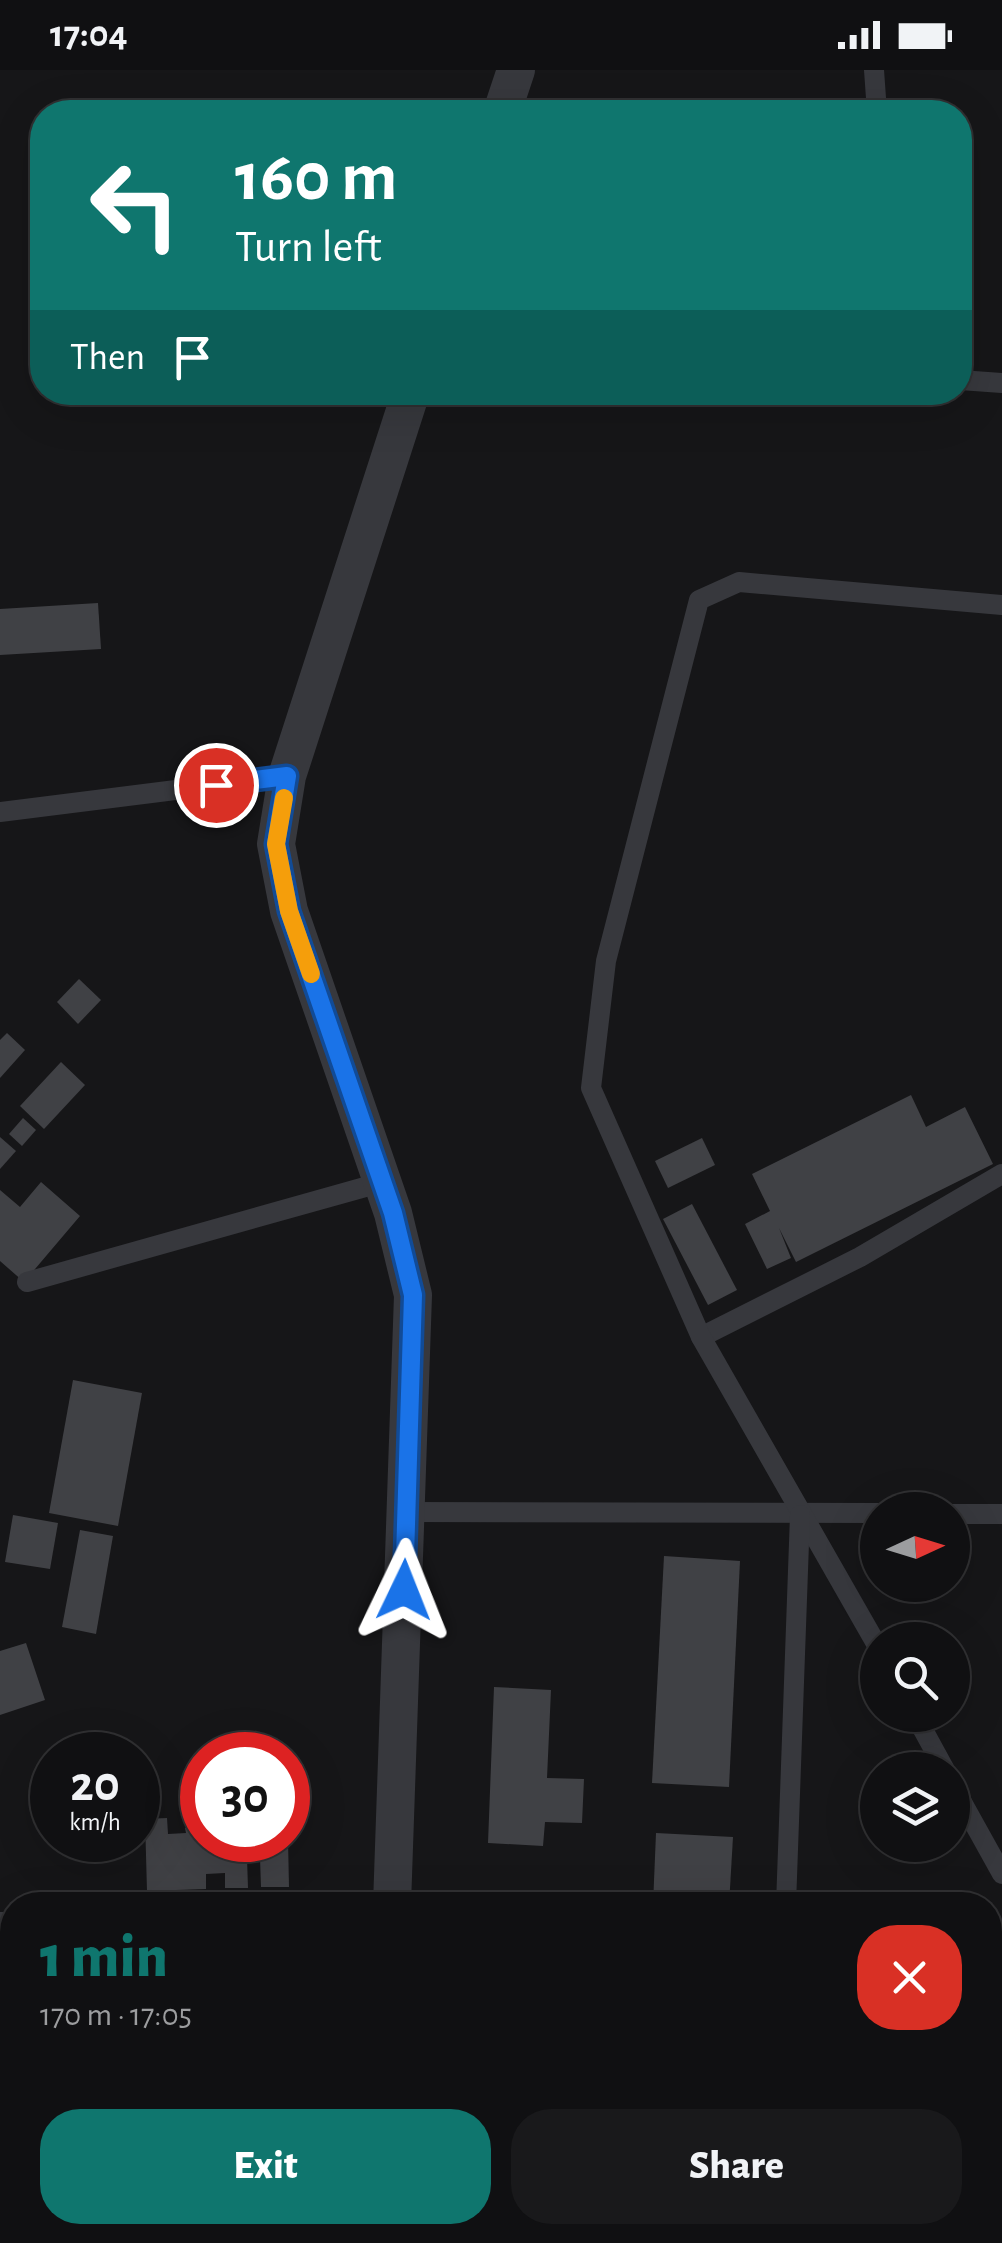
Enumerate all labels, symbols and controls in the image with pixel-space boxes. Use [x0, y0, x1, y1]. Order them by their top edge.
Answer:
text: 17:04 [50, 16, 128, 54]
icon: left [70, 140, 200, 270]
text: 160 m [235, 143, 398, 213]
text: Turn left [235, 225, 382, 270]
icon: arrive [165, 330, 220, 385]
text: Then [70, 339, 145, 377]
pin [174, 743, 259, 828]
icon: arrive [189, 758, 244, 813]
north arrow [860, 1492, 970, 1602]
map controls [860, 1492, 970, 1862]
position arrow [352, 1538, 456, 1642]
button: search [860, 1622, 970, 1732]
speed limit sign: 30 [180, 1732, 310, 1862]
button: layers [860, 1752, 970, 1862]
text: 20 [70, 1760, 120, 1810]
text: km/h [69, 1810, 121, 1835]
button: close [857, 1925, 962, 2030]
text: 1 min [40, 1928, 168, 1988]
text: 170 m · 17:05 [40, 1999, 192, 2031]
button: Exit [40, 2109, 491, 2224]
button: Share [511, 2109, 962, 2224]

